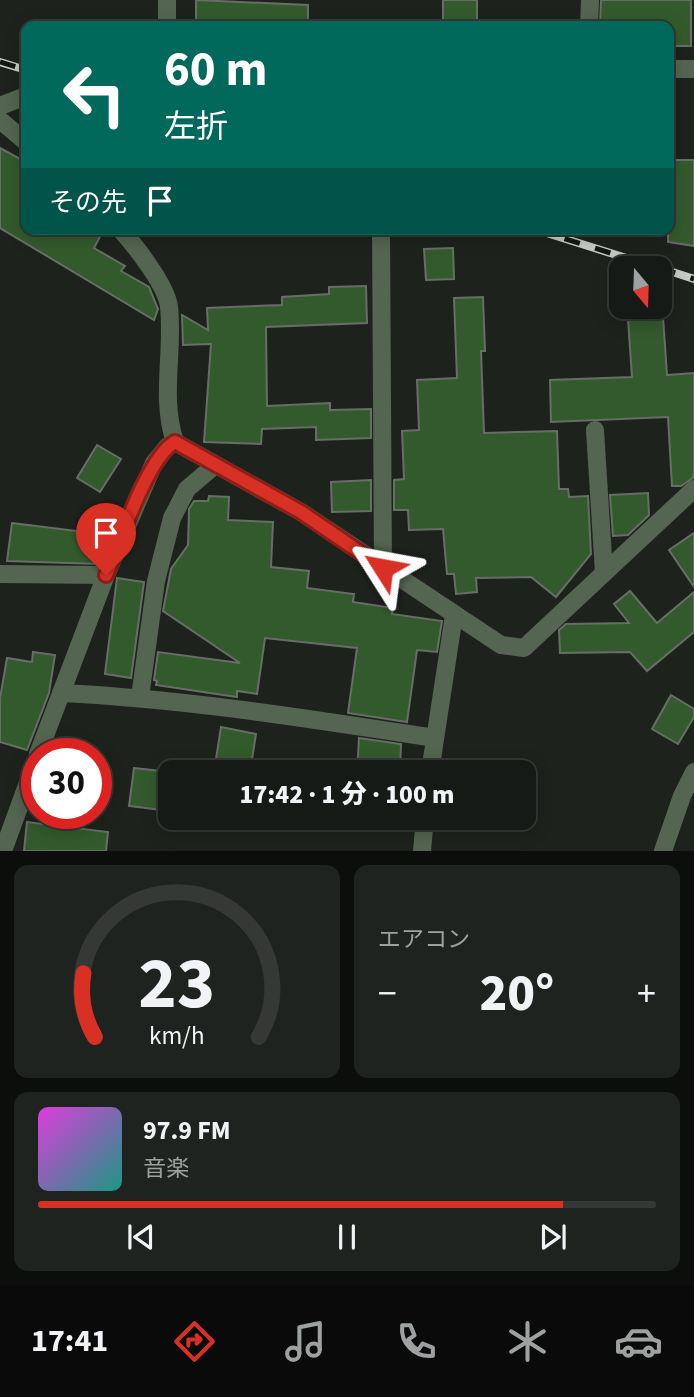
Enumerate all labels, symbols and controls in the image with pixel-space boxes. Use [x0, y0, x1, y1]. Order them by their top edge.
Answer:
text: 60 m [164, 35, 268, 105]
icon: left [49, 49, 140, 140]
text: 左折 [164, 104, 228, 150]
icon: arrive [141, 182, 179, 220]
text: その先 [49, 184, 127, 221]
north arrow [609, 256, 672, 318]
map controls [609, 256, 672, 319]
pin [76, 503, 136, 575]
icon: arrive [87, 514, 125, 552]
position arrow [346, 531, 420, 605]
speed limit sign: 30 [21, 738, 112, 829]
text: 17:42 · 1 分 · 100 m [240, 776, 454, 813]
text: エアコン [378, 923, 470, 956]
text: 23 [139, 933, 215, 1037]
text: 20° [480, 957, 554, 1031]
text: − [378, 967, 397, 1021]
text: + [637, 967, 656, 1021]
text: km/h [149, 1018, 205, 1054]
text: 97.9 FM [143, 1112, 231, 1149]
text: 音楽 [143, 1152, 189, 1185]
icon: previous [122, 1218, 160, 1256]
icon: pause [328, 1218, 366, 1256]
icon: next [534, 1218, 572, 1256]
icon: directions [170, 1317, 219, 1366]
icon: music [281, 1317, 330, 1366]
icon: phone [392, 1317, 441, 1366]
icon: climate [503, 1317, 552, 1366]
icon: car [614, 1317, 663, 1366]
text: 17:41 [31, 1318, 108, 1364]

